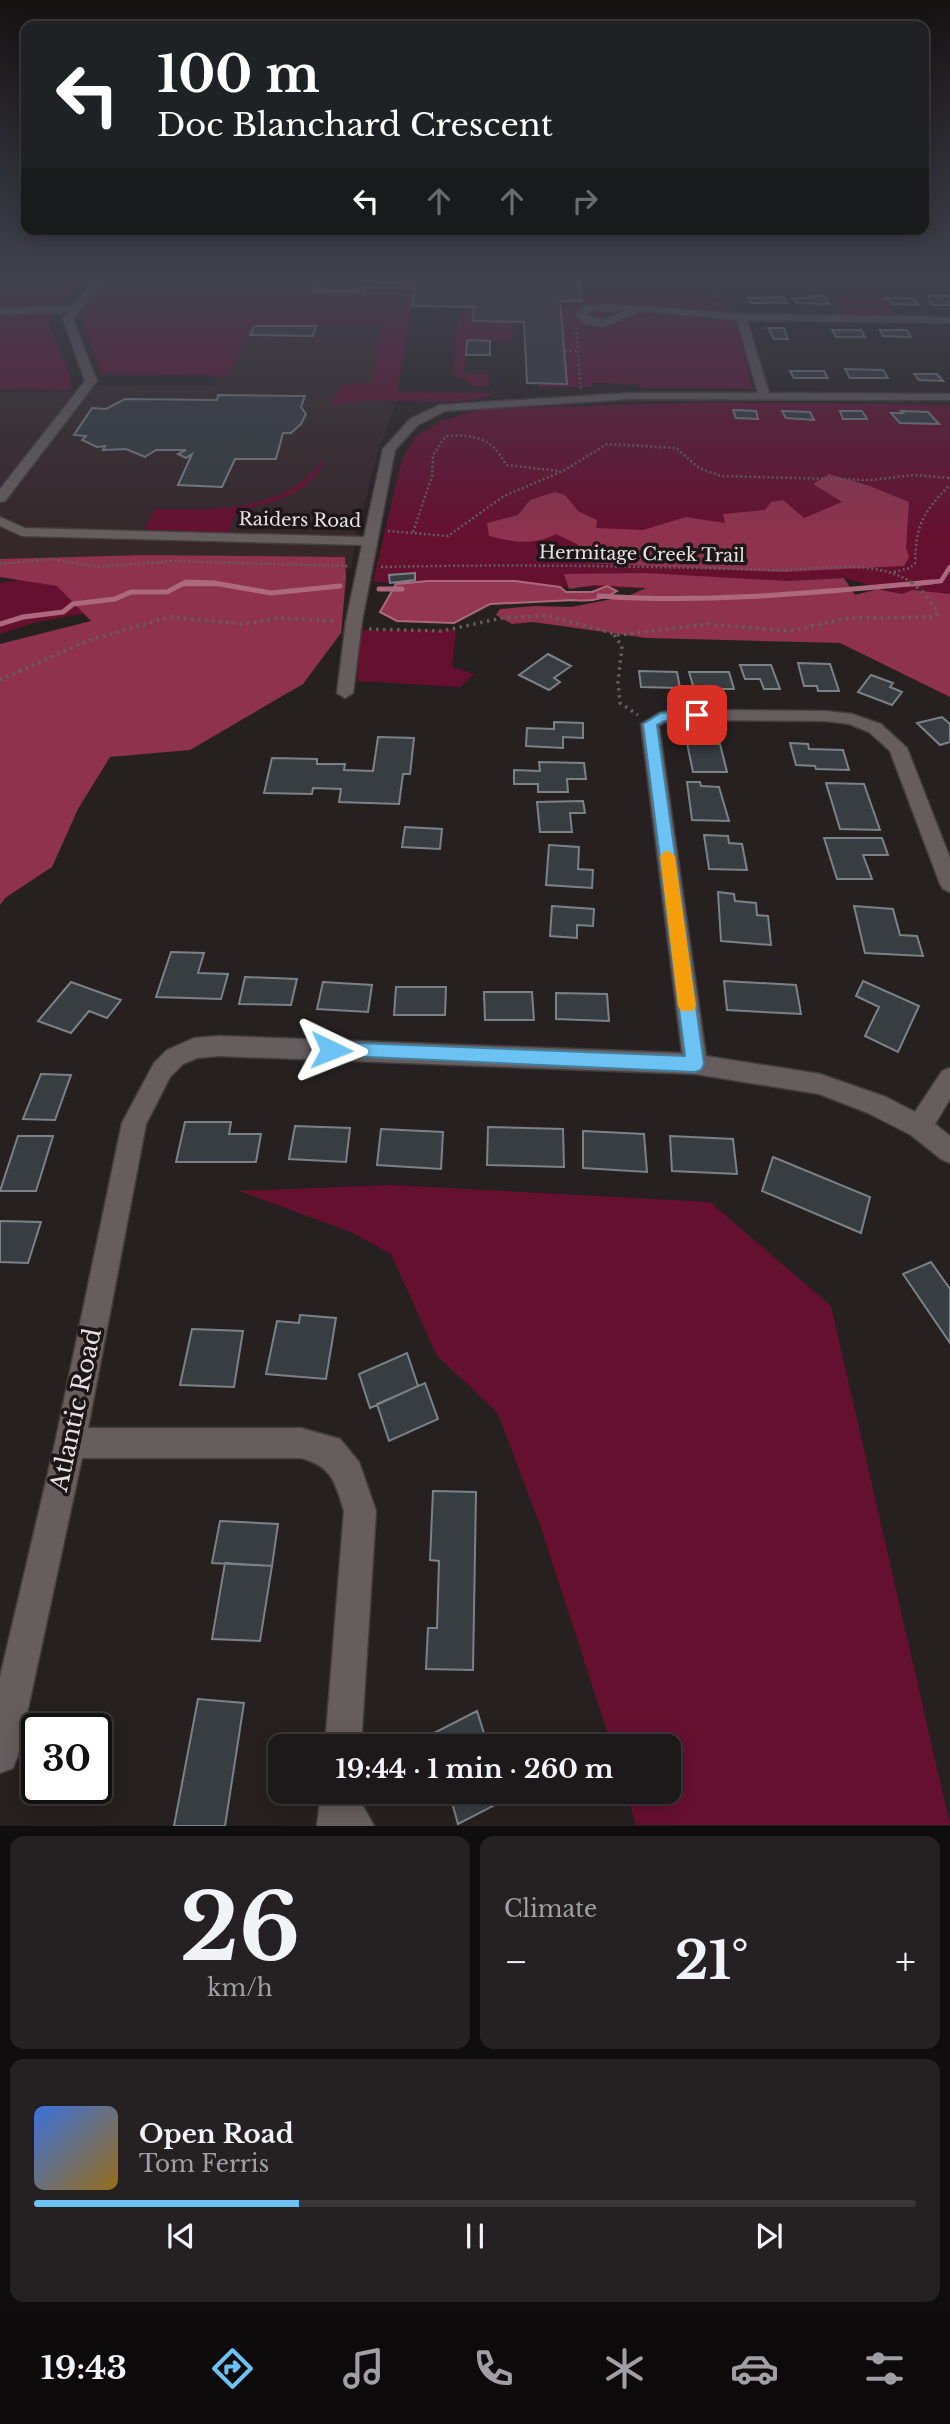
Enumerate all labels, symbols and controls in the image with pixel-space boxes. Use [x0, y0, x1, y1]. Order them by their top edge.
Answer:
text: 100 m [157, 44, 320, 105]
icon: left [42, 49, 133, 140]
text: Doc Blanchard Crescent [157, 105, 553, 145]
icon: left [347, 182, 385, 220]
icon: ahead [420, 182, 458, 220]
icon: ahead [493, 182, 531, 220]
icon: right [566, 182, 604, 220]
street label: Raiders Road [239, 508, 361, 532]
street label: Hermitage Creek Trail [539, 541, 745, 567]
pin [667, 685, 727, 745]
icon: arrive [678, 696, 716, 734]
position arrow [294, 1013, 368, 1087]
street label: Atlantic Road [44, 1326, 107, 1495]
speed limit sign: 30 [21, 1713, 112, 1804]
text: 19:44 · 1 min · 260 m [335, 1753, 614, 1785]
text: 26 [180, 1872, 300, 1985]
text: Climate [504, 1895, 597, 1923]
text: 21° [675, 1929, 749, 1993]
text: − [504, 1938, 528, 1985]
text: + [895, 1938, 916, 1985]
text: km/h [207, 1974, 273, 2002]
text: Open Road [139, 2118, 294, 2150]
text: Tom Ferris [139, 2150, 269, 2178]
icon: previous [162, 2217, 200, 2255]
icon: pause [456, 2217, 494, 2255]
icon: next [750, 2217, 788, 2255]
icon: directions [208, 2344, 257, 2393]
icon: music [339, 2344, 388, 2393]
icon: phone [469, 2344, 518, 2393]
icon: climate [600, 2344, 649, 2393]
icon: car [730, 2344, 779, 2393]
icon: filters [860, 2344, 909, 2393]
text: 19:43 [41, 2348, 127, 2388]

